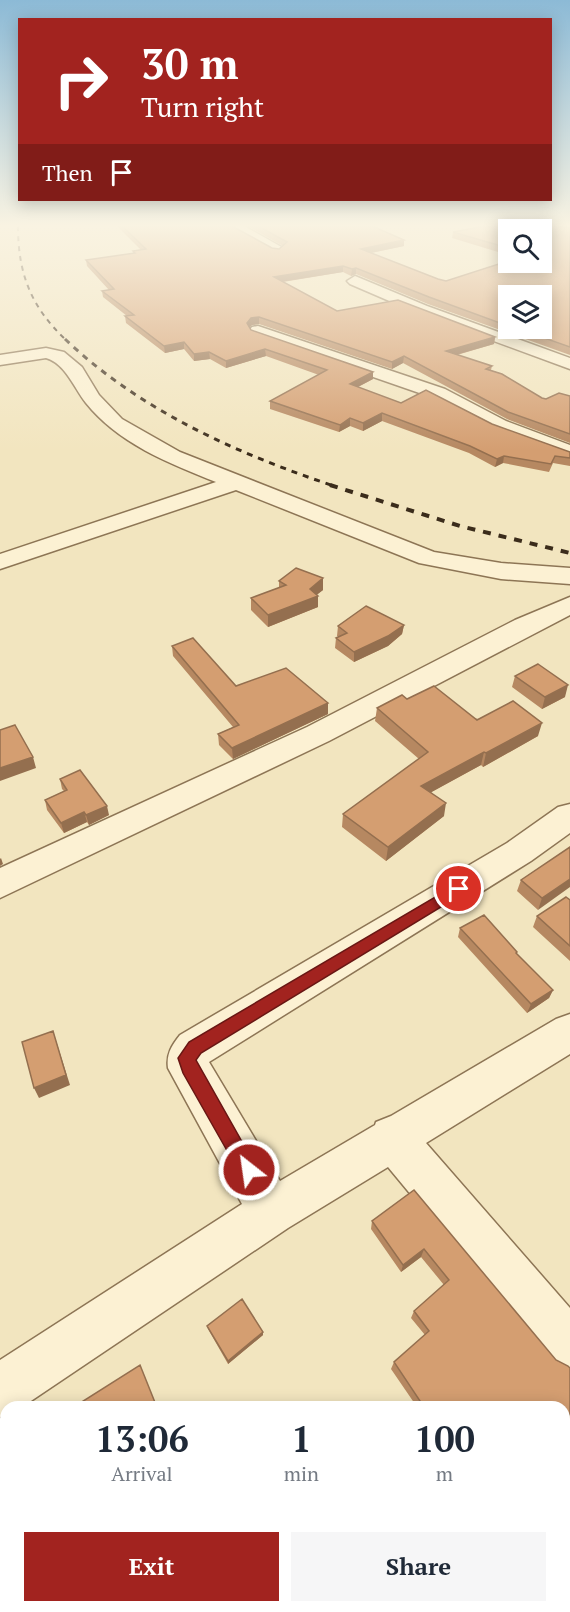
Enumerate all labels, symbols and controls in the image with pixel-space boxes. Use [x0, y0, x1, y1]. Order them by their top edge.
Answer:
text: 30 m [141, 35, 239, 91]
icon: right [42, 42, 120, 120]
text: Turn right [141, 89, 264, 125]
icon: arrive [105, 156, 138, 189]
text: Then [42, 158, 93, 187]
map controls [498, 219, 552, 339]
button: search [498, 219, 552, 273]
button: layers [498, 285, 552, 339]
pin [433, 863, 484, 914]
icon: arrive [442, 872, 475, 905]
position arrow [217, 1138, 281, 1202]
text: 13:06 [95, 1415, 189, 1462]
text: 1 [291, 1415, 312, 1462]
text: 100 [414, 1415, 475, 1462]
text: Arrival [111, 1460, 173, 1487]
text: min [284, 1460, 319, 1487]
text: m [436, 1460, 453, 1487]
button: Exit [24, 1532, 279, 1601]
button: Share [291, 1532, 546, 1601]

